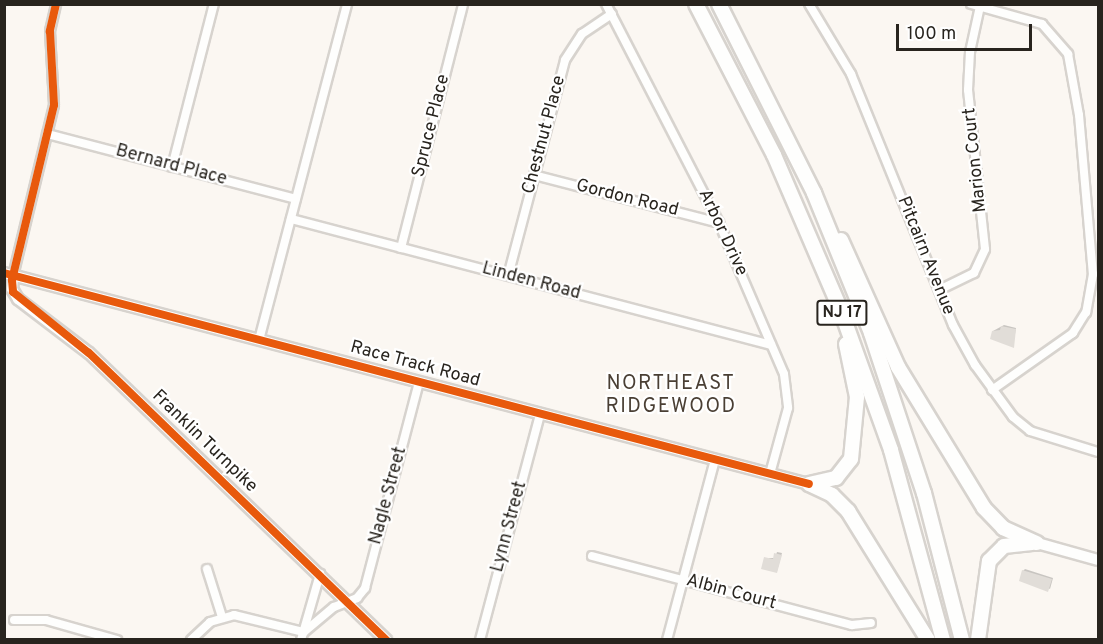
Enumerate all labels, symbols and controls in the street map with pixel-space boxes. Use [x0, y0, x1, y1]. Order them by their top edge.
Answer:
scale bar [899, 12, 1036, 50]
text: 100 m [907, 23, 956, 46]
street label: Spruce Place [409, 72, 455, 180]
street label: Chestnut Place [519, 73, 571, 197]
street label: Marion Court [960, 106, 992, 214]
street label: Bernard Place [113, 141, 229, 191]
street label: Gordon Road [573, 176, 681, 222]
street label: Arbor Drive [692, 186, 752, 280]
street label: Pitcairn Avenue [891, 193, 959, 319]
street label: Linden Road [479, 258, 583, 306]
road number: NJ 17 [815, 300, 869, 326]
street label: Race Track Road [347, 337, 483, 393]
district label: NORTHEAST RIDGEWOOD [605, 373, 737, 420]
street label: Franklin Turnpike [146, 386, 262, 498]
street label: Nagle Street [366, 445, 412, 547]
street label: Lynn Street [487, 479, 533, 575]
street label: Albin Court [684, 571, 778, 615]

